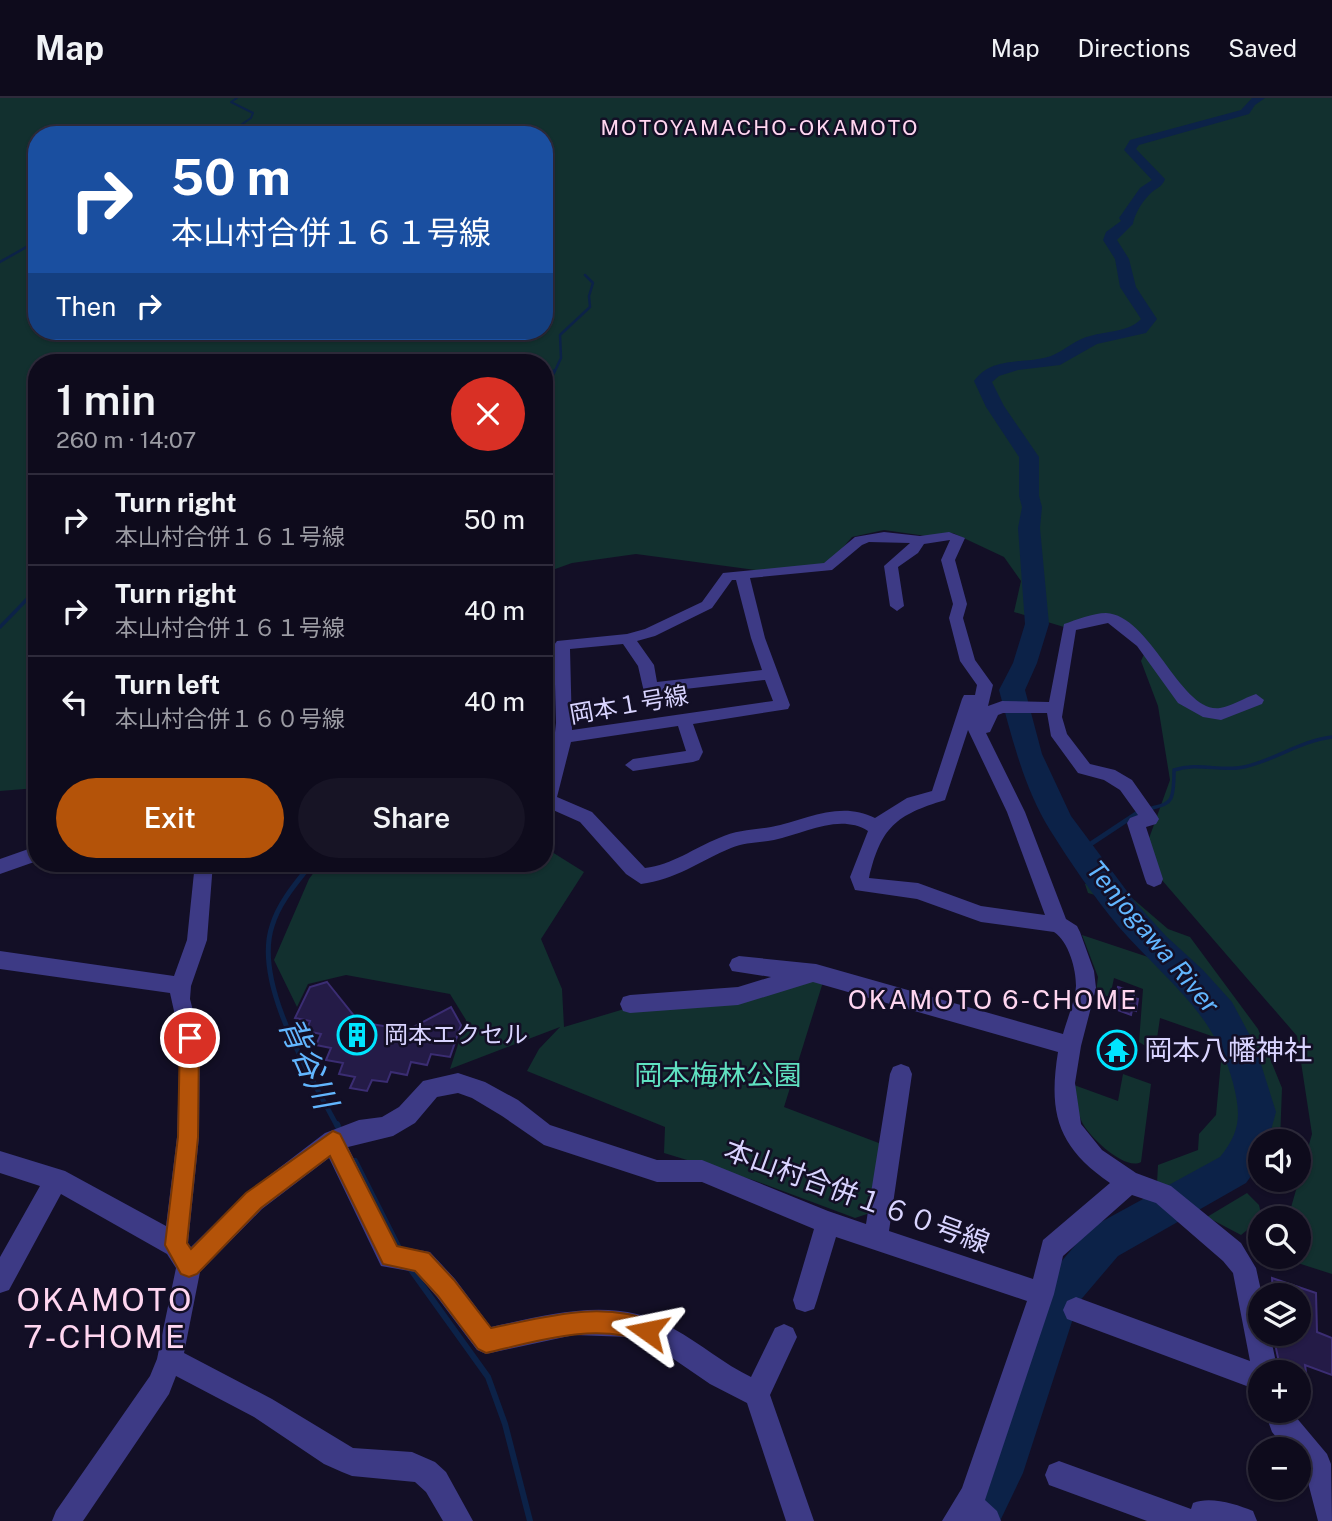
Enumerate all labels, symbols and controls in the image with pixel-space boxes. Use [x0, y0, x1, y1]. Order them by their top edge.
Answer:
text: Map [35, 29, 104, 67]
text: Map [991, 34, 1040, 62]
text: Directions [1078, 34, 1190, 62]
text: Saved [1228, 34, 1297, 62]
district label: MOTOYAMACHO-OKAMOTO [600, 115, 920, 140]
text: 50 m [171, 148, 291, 206]
icon: right [56, 154, 147, 245]
text: 本山村合併１６１号線 [171, 214, 491, 251]
icon: right [130, 287, 168, 325]
text: Then [56, 291, 116, 322]
text: 1 min [56, 375, 156, 424]
button: close [451, 377, 525, 451]
text: 260 m · 14:07 [56, 426, 196, 453]
text: Turn right [115, 487, 237, 518]
icon: right [56, 501, 94, 539]
text: 50 m [464, 504, 525, 535]
text: 本山村合併１６１号線 [115, 523, 345, 550]
text: Turn right [115, 578, 237, 609]
icon: right [56, 592, 94, 630]
text: 40 m [464, 595, 525, 626]
text: 本山村合併１６１号線 [115, 614, 345, 641]
text: Turn left [115, 669, 220, 700]
street label: 岡本１号線 [567, 680, 690, 728]
icon: left [56, 683, 94, 721]
text: 40 m [464, 686, 525, 717]
text: 本山村合併１６０号線 [115, 705, 345, 732]
button: Exit [56, 778, 284, 858]
button: Share [298, 778, 525, 858]
water label: Tenjogawa River [1081, 854, 1226, 1019]
district label: OKAMOTO 6-CHOME [848, 984, 1138, 1015]
pin [160, 1008, 220, 1068]
water label: 背谷川 [272, 1011, 346, 1117]
building icon: 岡本エクセル [336, 1014, 378, 1056]
icon: arrive [171, 1019, 209, 1057]
place label: 岡本エクセル [384, 1020, 528, 1048]
temple icon: 岡本八幡神社 [1096, 1029, 1138, 1071]
place label: 岡本八幡神社 [1144, 1033, 1312, 1066]
park label: 岡本梅林公園 [634, 1058, 802, 1091]
map controls [1248, 1129, 1311, 1500]
button: sound [1248, 1129, 1311, 1192]
street label: 本山村合併１６０号線 [720, 1132, 994, 1259]
button: search [1248, 1206, 1311, 1269]
district label: OKAMOTO 7-CHOME [17, 1281, 193, 1355]
button: layers [1248, 1283, 1311, 1346]
position arrow [610, 1294, 684, 1368]
button: + [1248, 1360, 1311, 1423]
button: − [1248, 1437, 1311, 1500]

